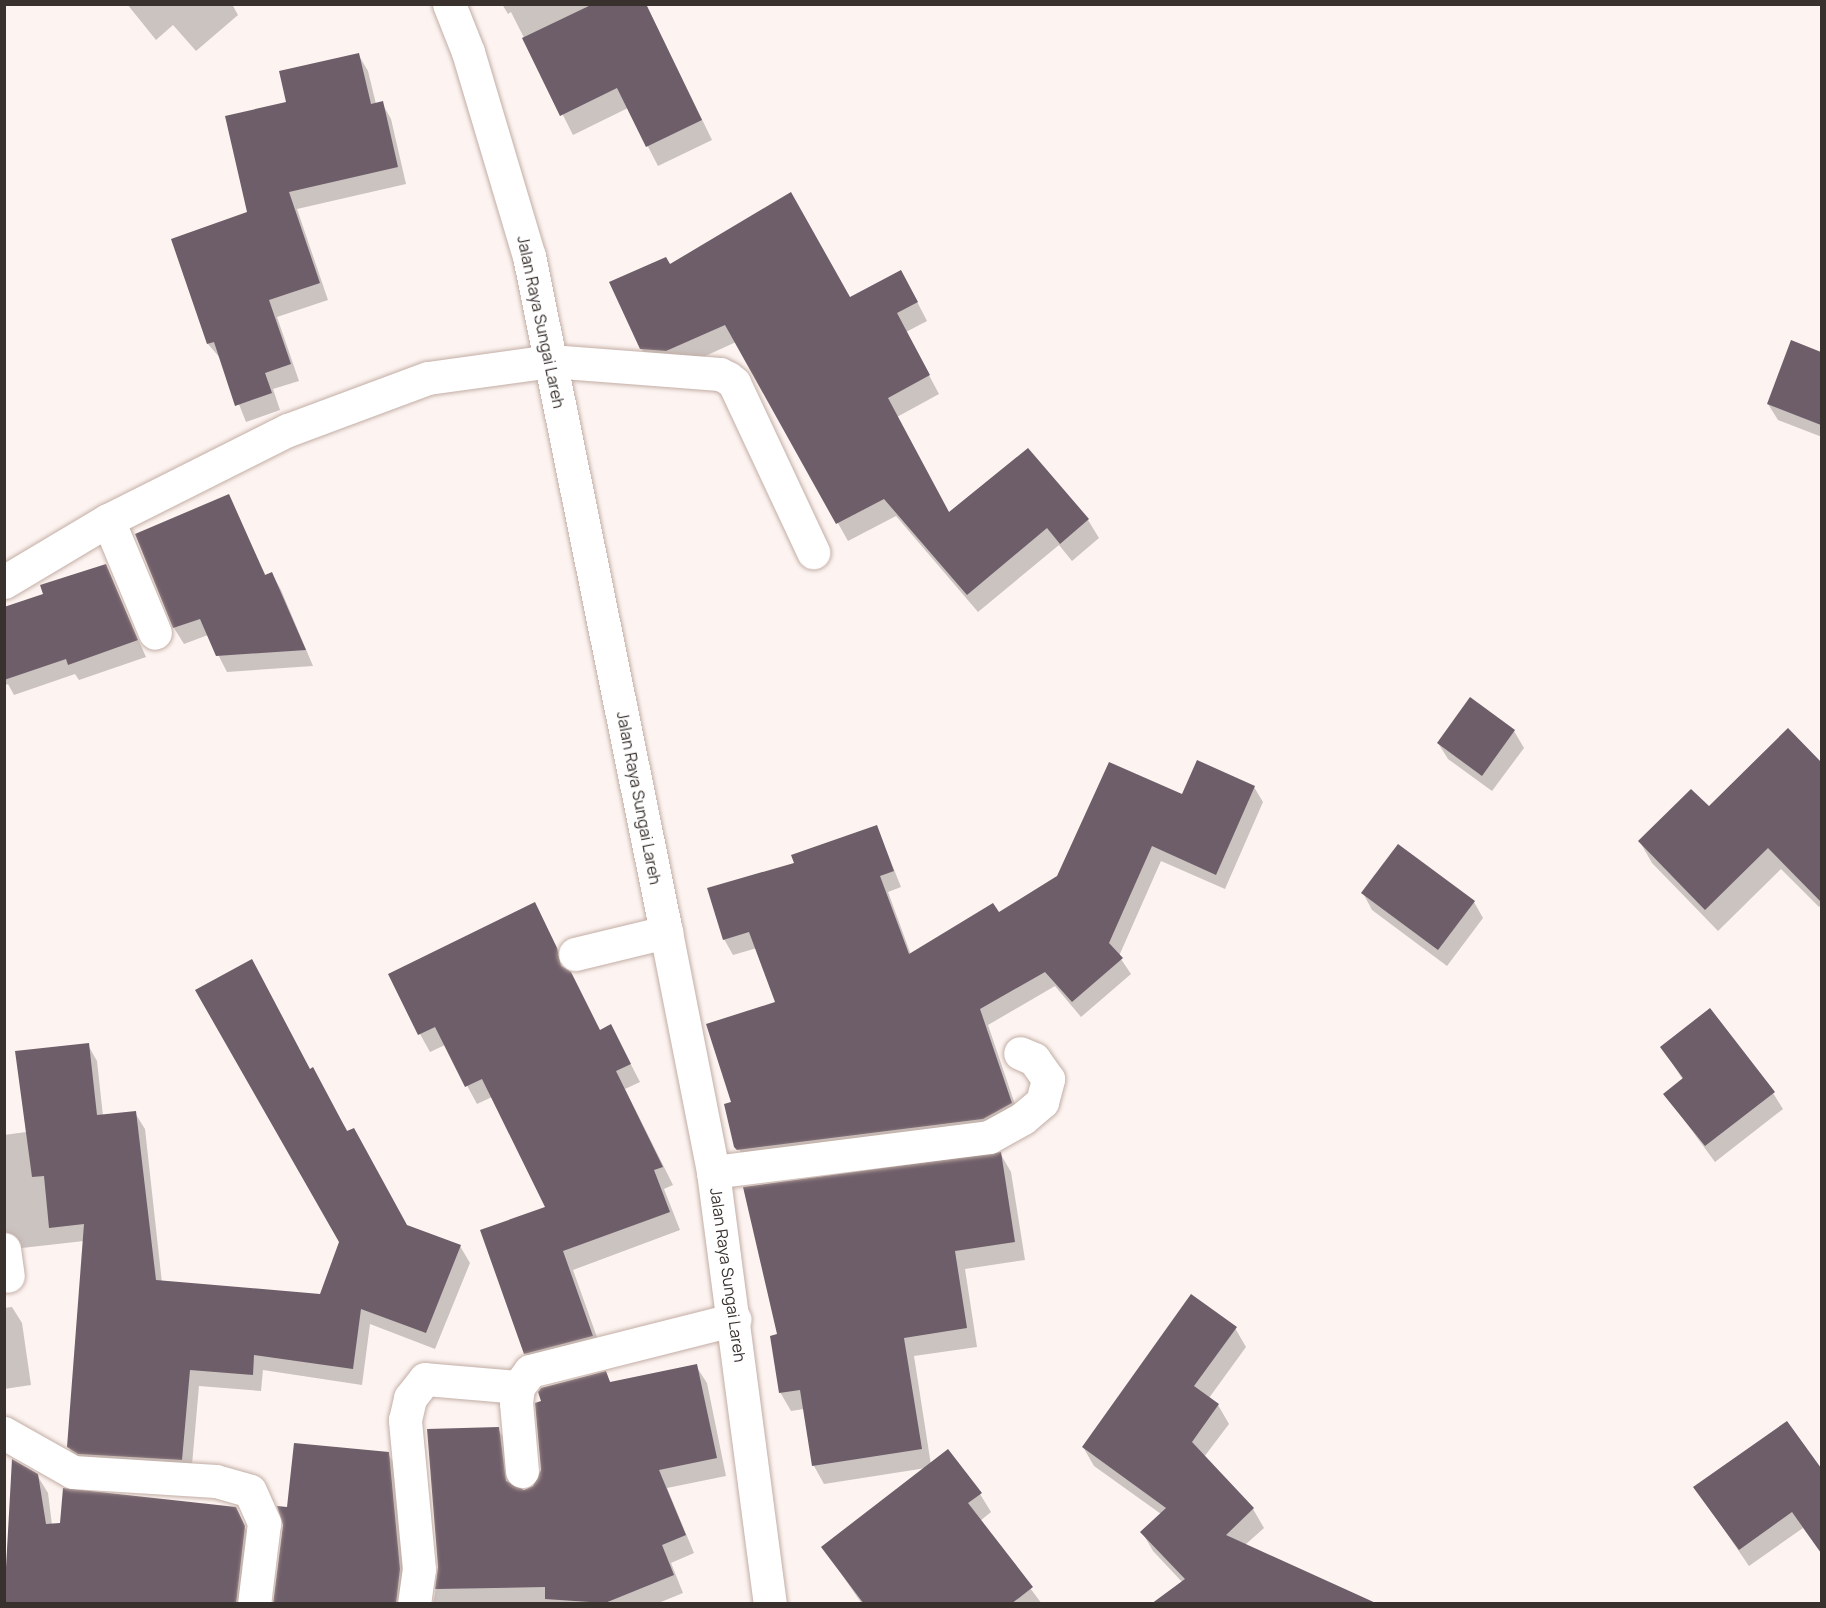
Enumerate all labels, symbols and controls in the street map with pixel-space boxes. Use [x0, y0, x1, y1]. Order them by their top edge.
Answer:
street label: Jalan Raya Sungai Lareh [513, 234, 569, 410]
street label: Jalan Raya Sungai Lareh [613, 710, 665, 886]
street label: Jalan Raya Sungai Lareh [706, 1187, 750, 1363]

